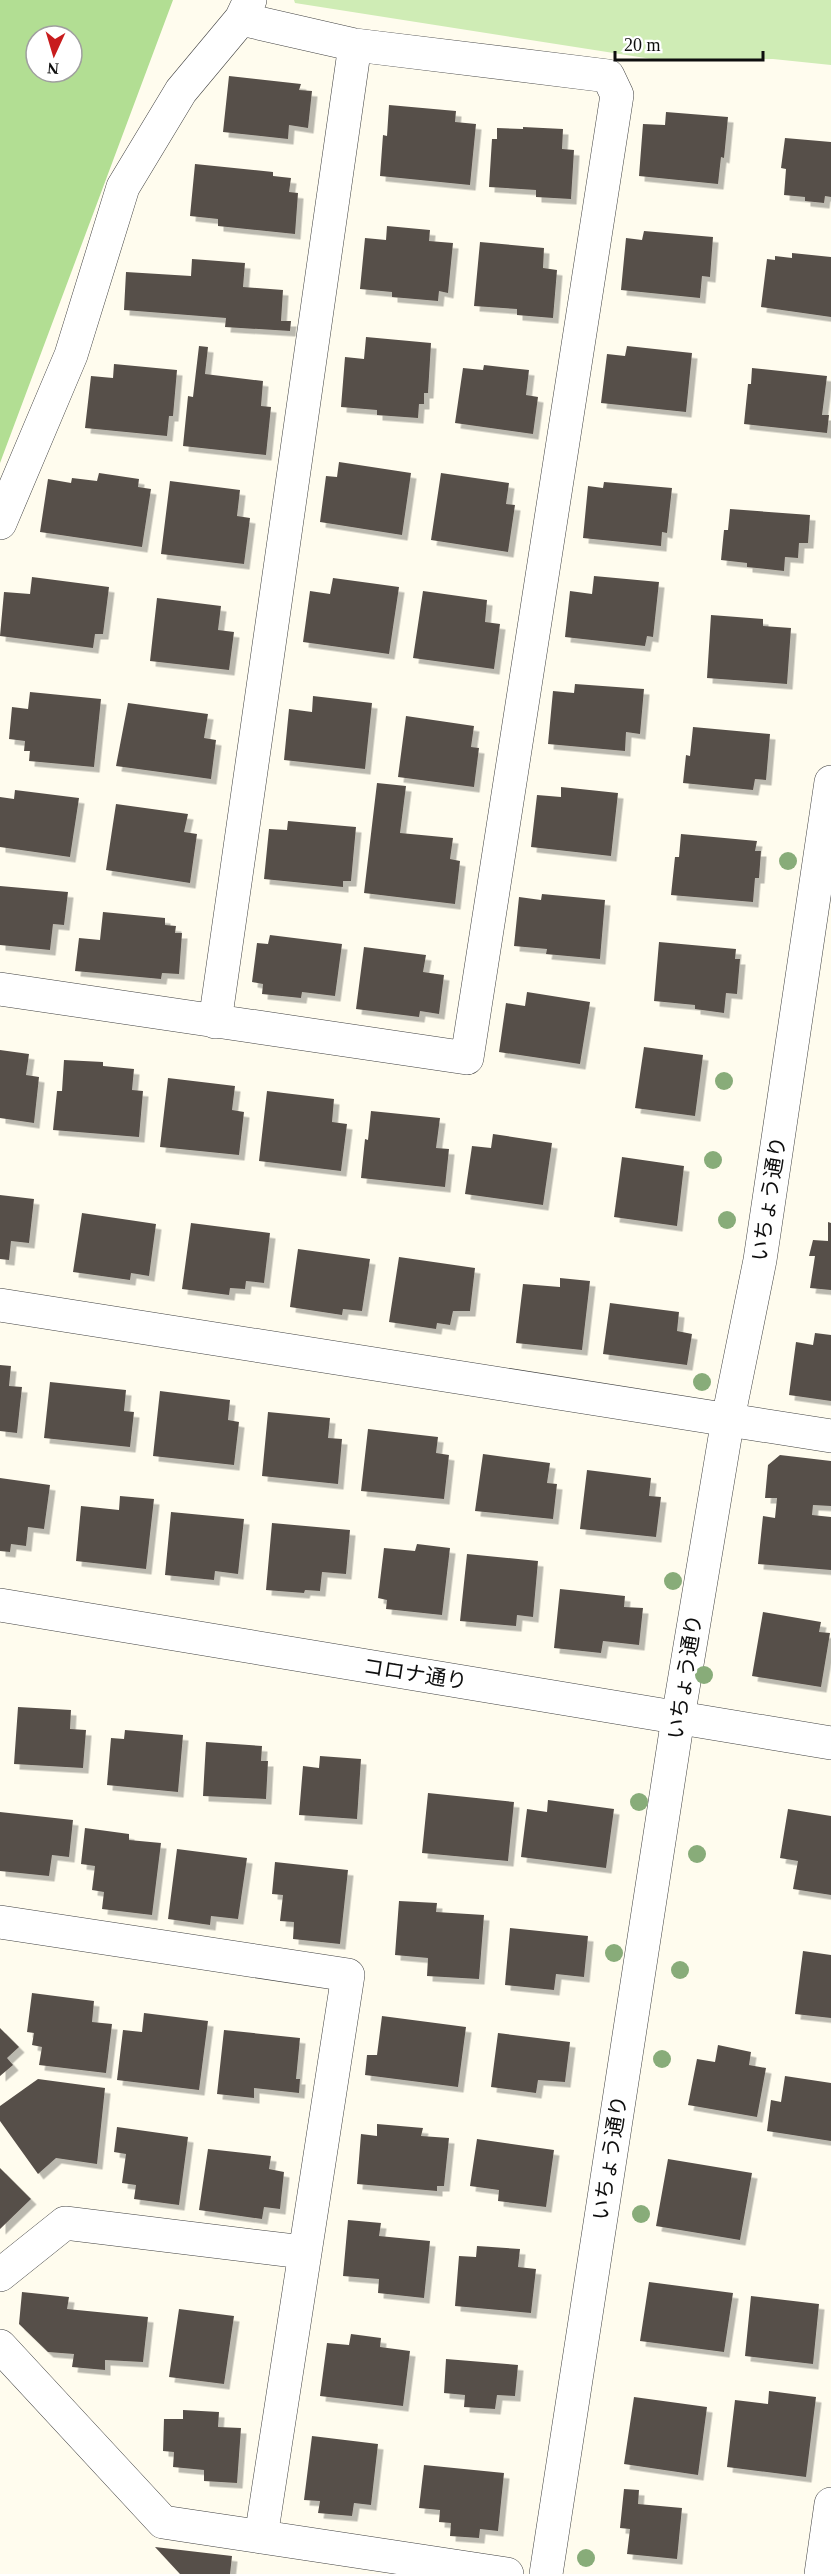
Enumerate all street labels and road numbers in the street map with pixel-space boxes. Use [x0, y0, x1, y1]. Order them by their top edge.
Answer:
street label: いちょう通り [747, 1135, 791, 1263]
street label: いちょう通り [663, 1613, 707, 1741]
street label: コロナ通り [361, 1654, 469, 1694]
street label: いちょう通り [588, 2094, 632, 2222]

